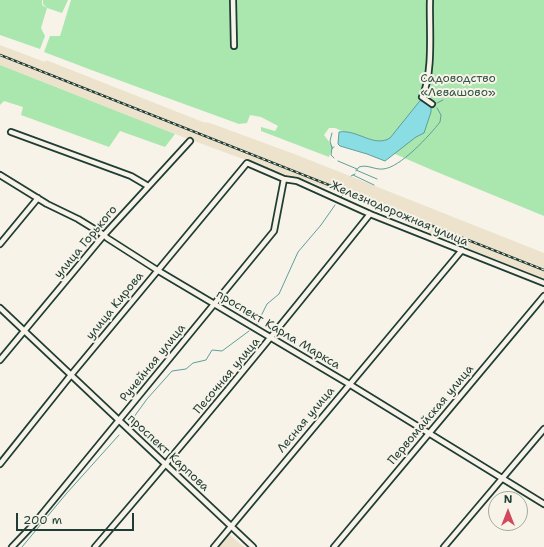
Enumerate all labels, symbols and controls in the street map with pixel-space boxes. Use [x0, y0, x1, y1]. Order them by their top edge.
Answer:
park label: Садоводство «Левашово» [420, 72, 496, 100]
street label: Железнодорожная улица [328, 178, 470, 250]
street label: улица Горького [51, 203, 121, 281]
street label: улица Кирова [83, 269, 147, 343]
street label: проспект Карла Маркса [213, 287, 343, 373]
street label: Ручейная улица [117, 321, 189, 405]
street label: Песочная улица [191, 335, 263, 417]
street label: Первомайская улица [385, 362, 477, 468]
street label: Лесная улица [274, 384, 338, 456]
street label: проспект Карпова [124, 411, 212, 495]
north arrow [488, 491, 528, 531]
text: N [504, 492, 512, 507]
scale bar [18, 505, 136, 531]
text: 200 m [23, 512, 62, 528]

